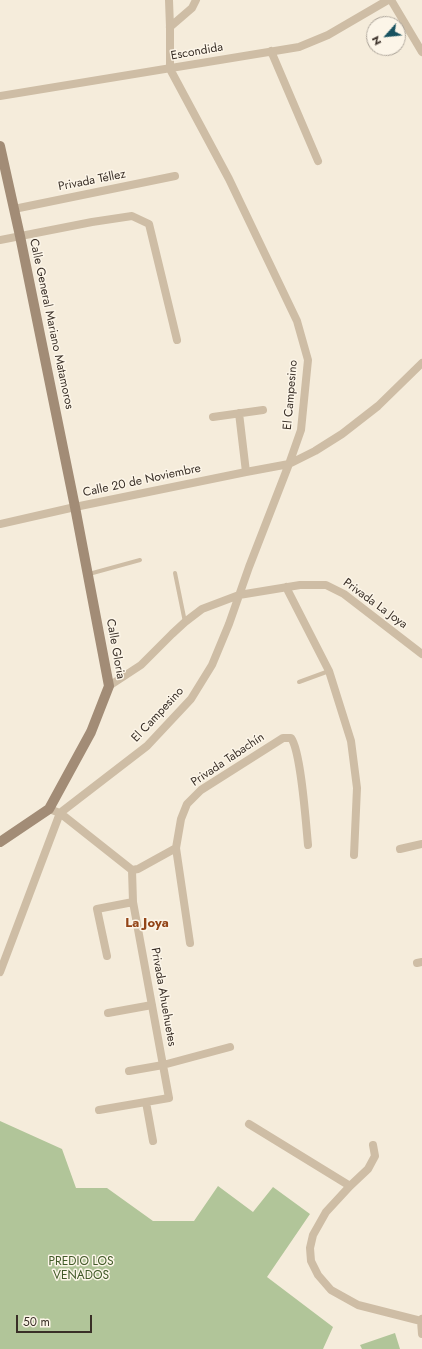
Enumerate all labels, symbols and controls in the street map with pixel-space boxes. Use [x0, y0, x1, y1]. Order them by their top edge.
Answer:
north arrow [366, 16, 406, 56]
text: N [367, 33, 385, 49]
street label: Escondida [170, 40, 224, 64]
street label: Privada Téllez [57, 167, 127, 195]
street label: Calle General Mariano Matamoros [26, 237, 76, 411]
street label: El Campesino [281, 359, 301, 431]
street label: Calle 20 de Noviembre [82, 461, 202, 501]
street label: Privada La Joya [340, 576, 410, 632]
street label: Calle Gloria [103, 618, 127, 680]
street label: El Campesino [129, 684, 187, 746]
street label: Privada Tabachín [189, 730, 267, 790]
district label: La Joya [125, 916, 169, 932]
street label: Privada Ahuehuetes [147, 946, 179, 1048]
park label: PREDIO LOS VENADOS [48, 1255, 114, 1283]
scale bar [18, 1307, 94, 1333]
text: 50 m [23, 1313, 50, 1331]

